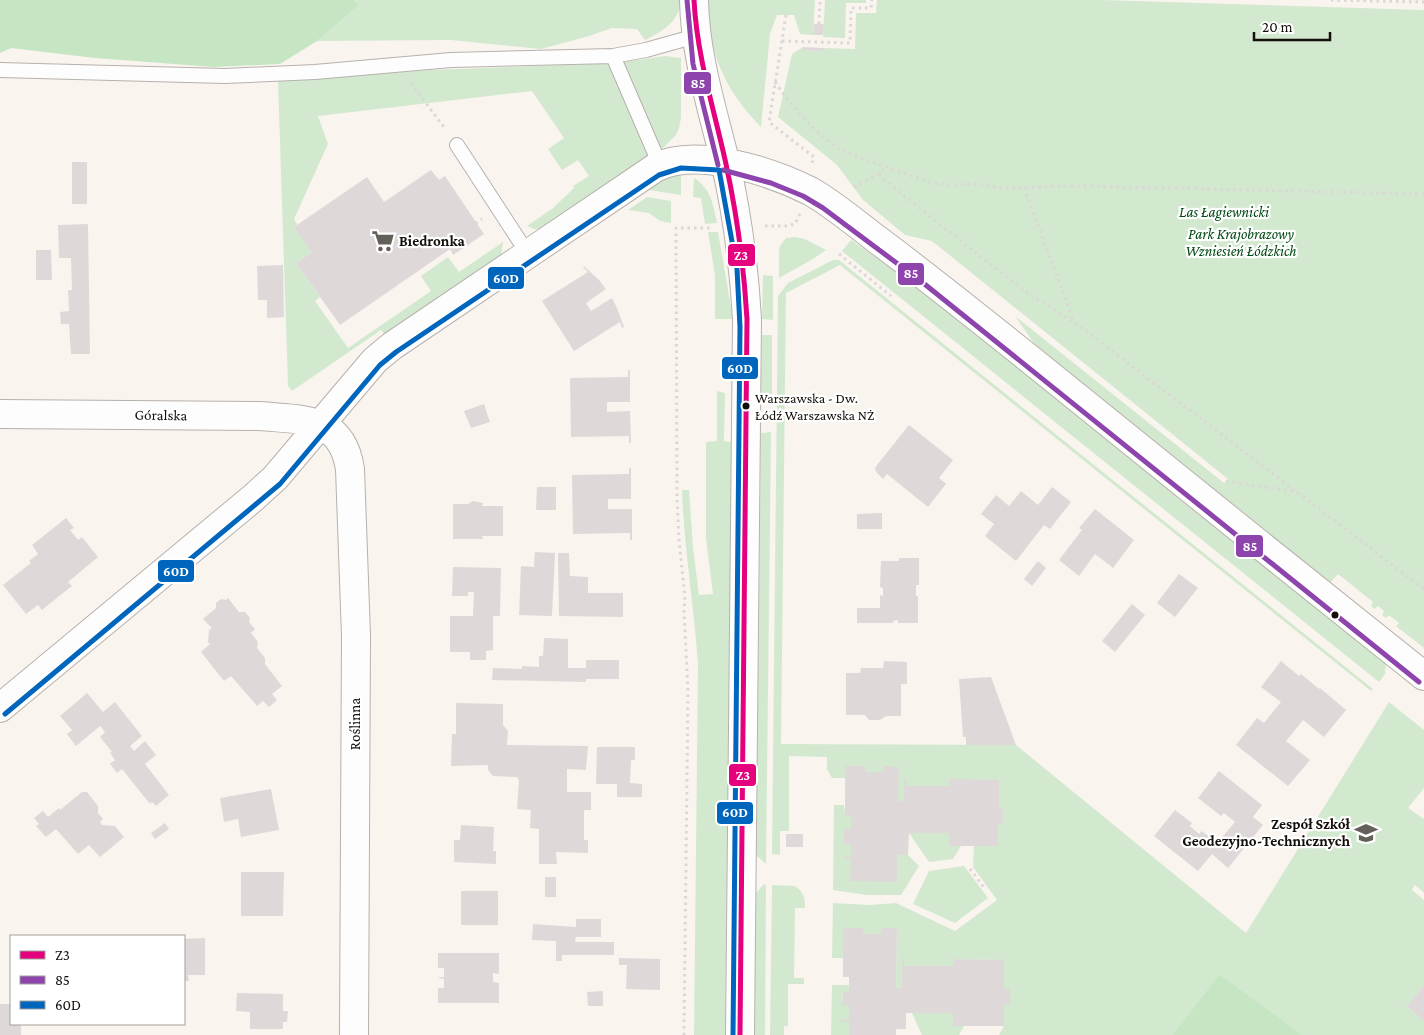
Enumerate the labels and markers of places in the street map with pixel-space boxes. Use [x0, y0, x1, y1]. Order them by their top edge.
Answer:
supermarket icon: Biedronka [370, 228, 396, 254]
place label: Biedronka [399, 233, 465, 249]
place label: Warszawska - Dw. Łódź Warszawska NŻ [755, 390, 874, 423]
marker: Warszawska - Dw. Łódź Warszawska NŻ [741, 401, 751, 411]
unlabelled marker [1330, 610, 1340, 620]
place label: Zespół Szkół Geodezyjno-Technicznych [1182, 816, 1351, 850]
school or university icon: Zespół Szkół Geodezyjno-Technicznych [1353, 820, 1379, 846]

